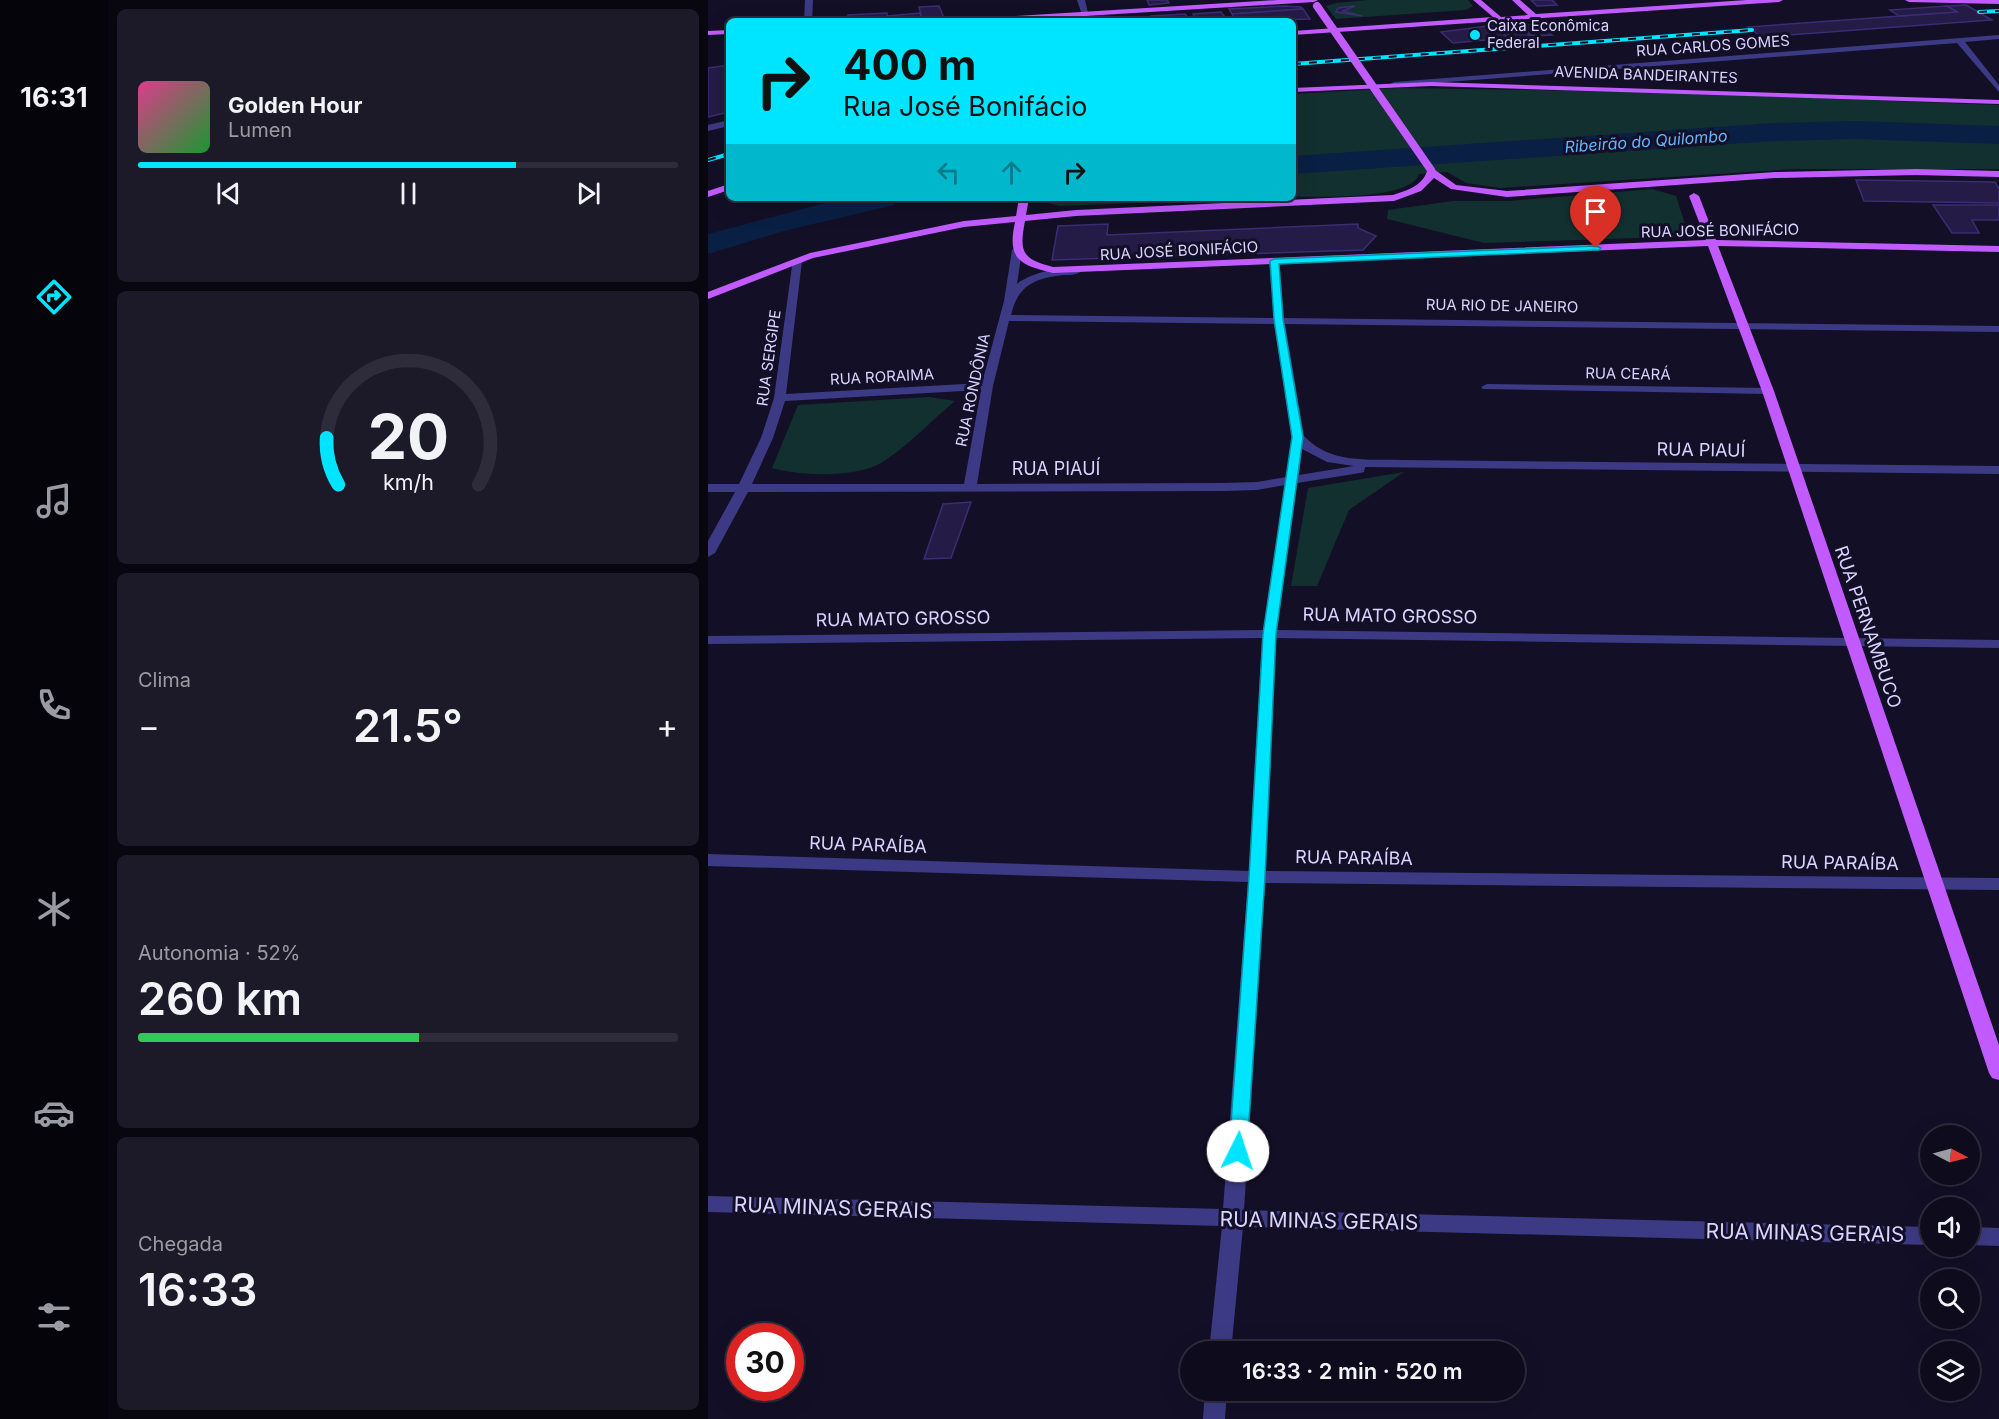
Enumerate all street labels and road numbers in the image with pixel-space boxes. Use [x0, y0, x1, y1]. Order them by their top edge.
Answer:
street label: RUA CARLOS GOMES [1635, 31, 1790, 60]
street label: AVENIDA BANDEIRANTES [1554, 62, 1738, 87]
street label: RUA JOSÉ BONIFÁCIO [1641, 220, 1799, 241]
street label: RUA JOSÉ BONIFÁCIO [1099, 237, 1259, 264]
street label: RUA RIO DE JANEIRO [1426, 295, 1578, 316]
street label: RUA SERGIPE [752, 308, 785, 407]
street label: RUA RONDÔNIA [951, 331, 994, 448]
street label: RUA CEARÁ [1585, 363, 1671, 384]
street label: RUA RORAIMA [829, 364, 934, 389]
street label: RUA PIAUÍ [1656, 437, 1746, 461]
street label: RUA PIAUÍ [1012, 457, 1101, 479]
street label: RUA PERNAMBUCO [1831, 543, 1906, 711]
street label: RUA MATO GROSSO [1302, 603, 1478, 628]
street label: RUA MATO GROSSO [815, 606, 991, 631]
street label: RUA PARAÍBA [809, 831, 927, 857]
street label: RUA PARAÍBA [1295, 845, 1413, 869]
street label: RUA PARAÍBA [1781, 850, 1899, 874]
street label: RUA MINAS GERAIS [733, 1192, 933, 1223]
street label: RUA MINAS GERAIS [1219, 1206, 1419, 1235]
street label: RUA MINAS GERAIS [1705, 1218, 1905, 1247]

